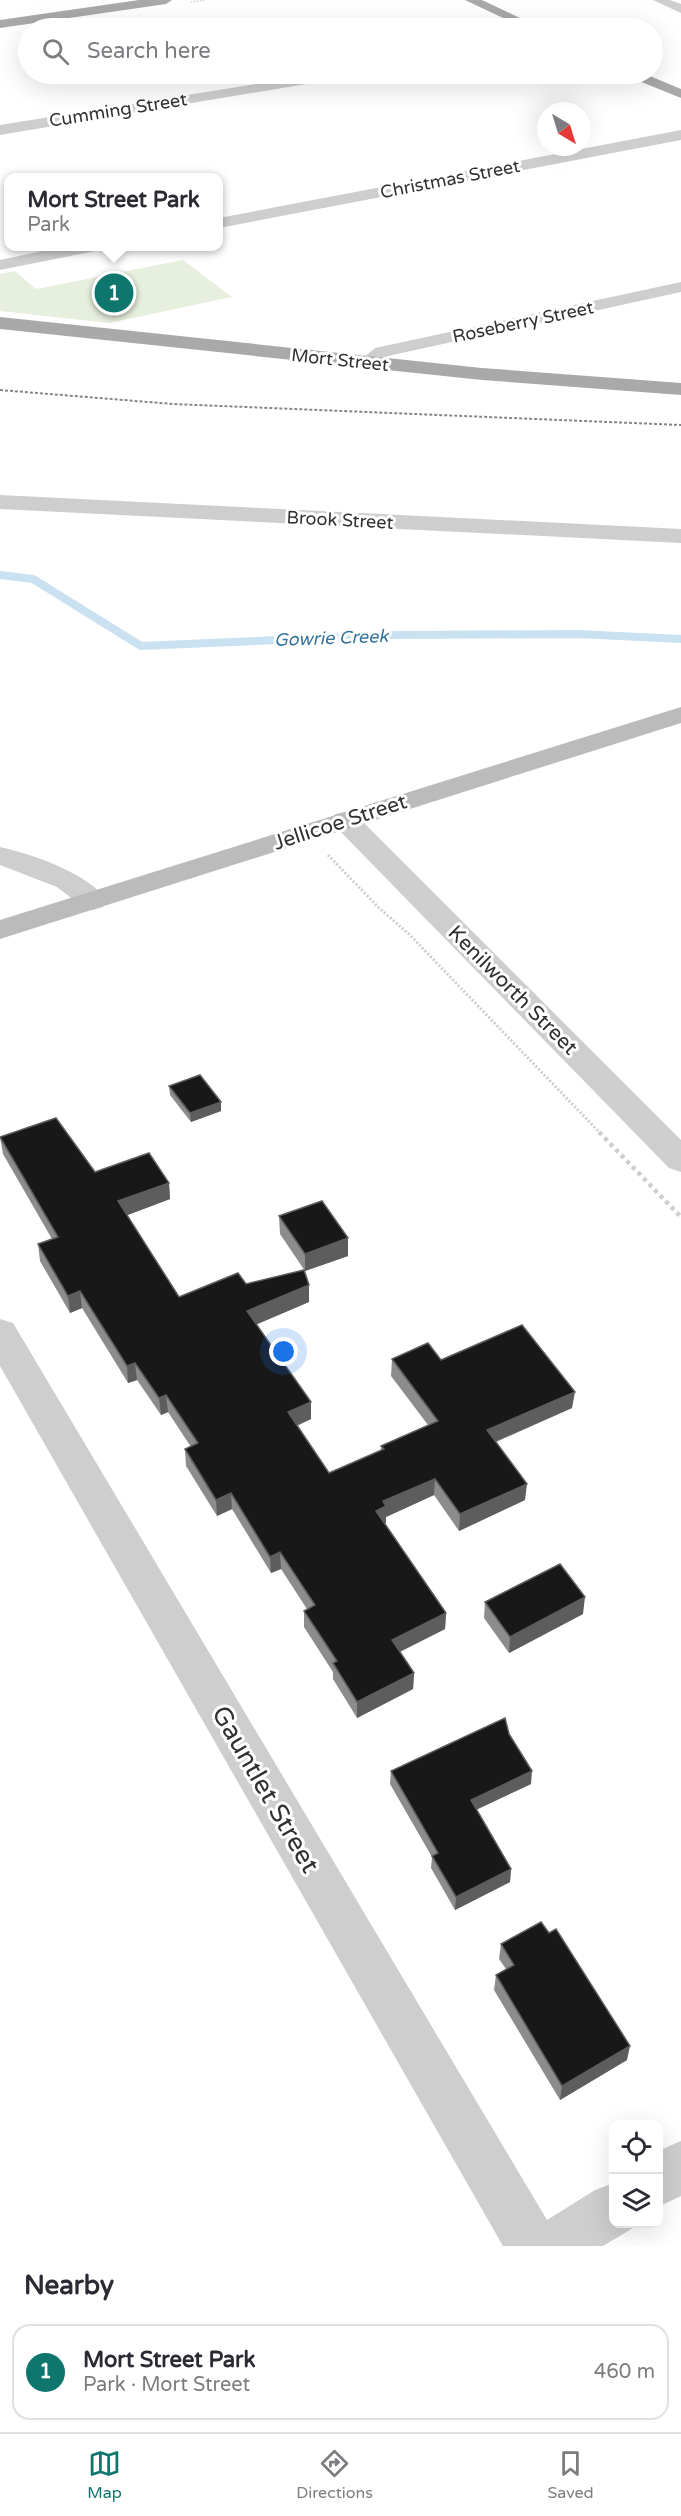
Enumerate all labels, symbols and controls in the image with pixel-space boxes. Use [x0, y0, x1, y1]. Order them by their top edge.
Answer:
search box [18, 18, 663, 84]
icon: search [39, 35, 72, 68]
text: Search here [87, 38, 211, 64]
street label: Cumming Street [48, 88, 189, 132]
north arrow [537, 102, 591, 156]
street label: Christmas Street [378, 155, 522, 203]
popup [4, 173, 223, 251]
text: Mort Street Park [27, 187, 200, 213]
text: Park [27, 213, 70, 237]
pin: 1 [94, 270, 134, 316]
street label: Roseberry Street [450, 296, 596, 348]
street label: Mort Street [290, 344, 390, 376]
street label: Brook Street [286, 506, 394, 534]
water label: Gowrie Creek [274, 625, 390, 651]
street label: Jellicoe Street [270, 789, 410, 856]
street label: Kenilworth Street [443, 920, 583, 1060]
your location [269, 1337, 298, 1366]
street label: Gauntlet Street [205, 1700, 326, 1878]
map controls [609, 2120, 663, 2228]
button: locate [609, 2120, 663, 2174]
button: layers [609, 2174, 663, 2228]
text: Nearby [24, 2270, 114, 2301]
text: Mort Street Park [83, 2347, 255, 2373]
text: 1 [39, 2360, 52, 2384]
text: 460 m [594, 2360, 655, 2384]
text: Park · Mort Street [83, 2373, 250, 2397]
tab: Map [87, 2447, 122, 2503]
tab: Directions [296, 2447, 373, 2503]
tab: Saved [547, 2447, 594, 2503]

